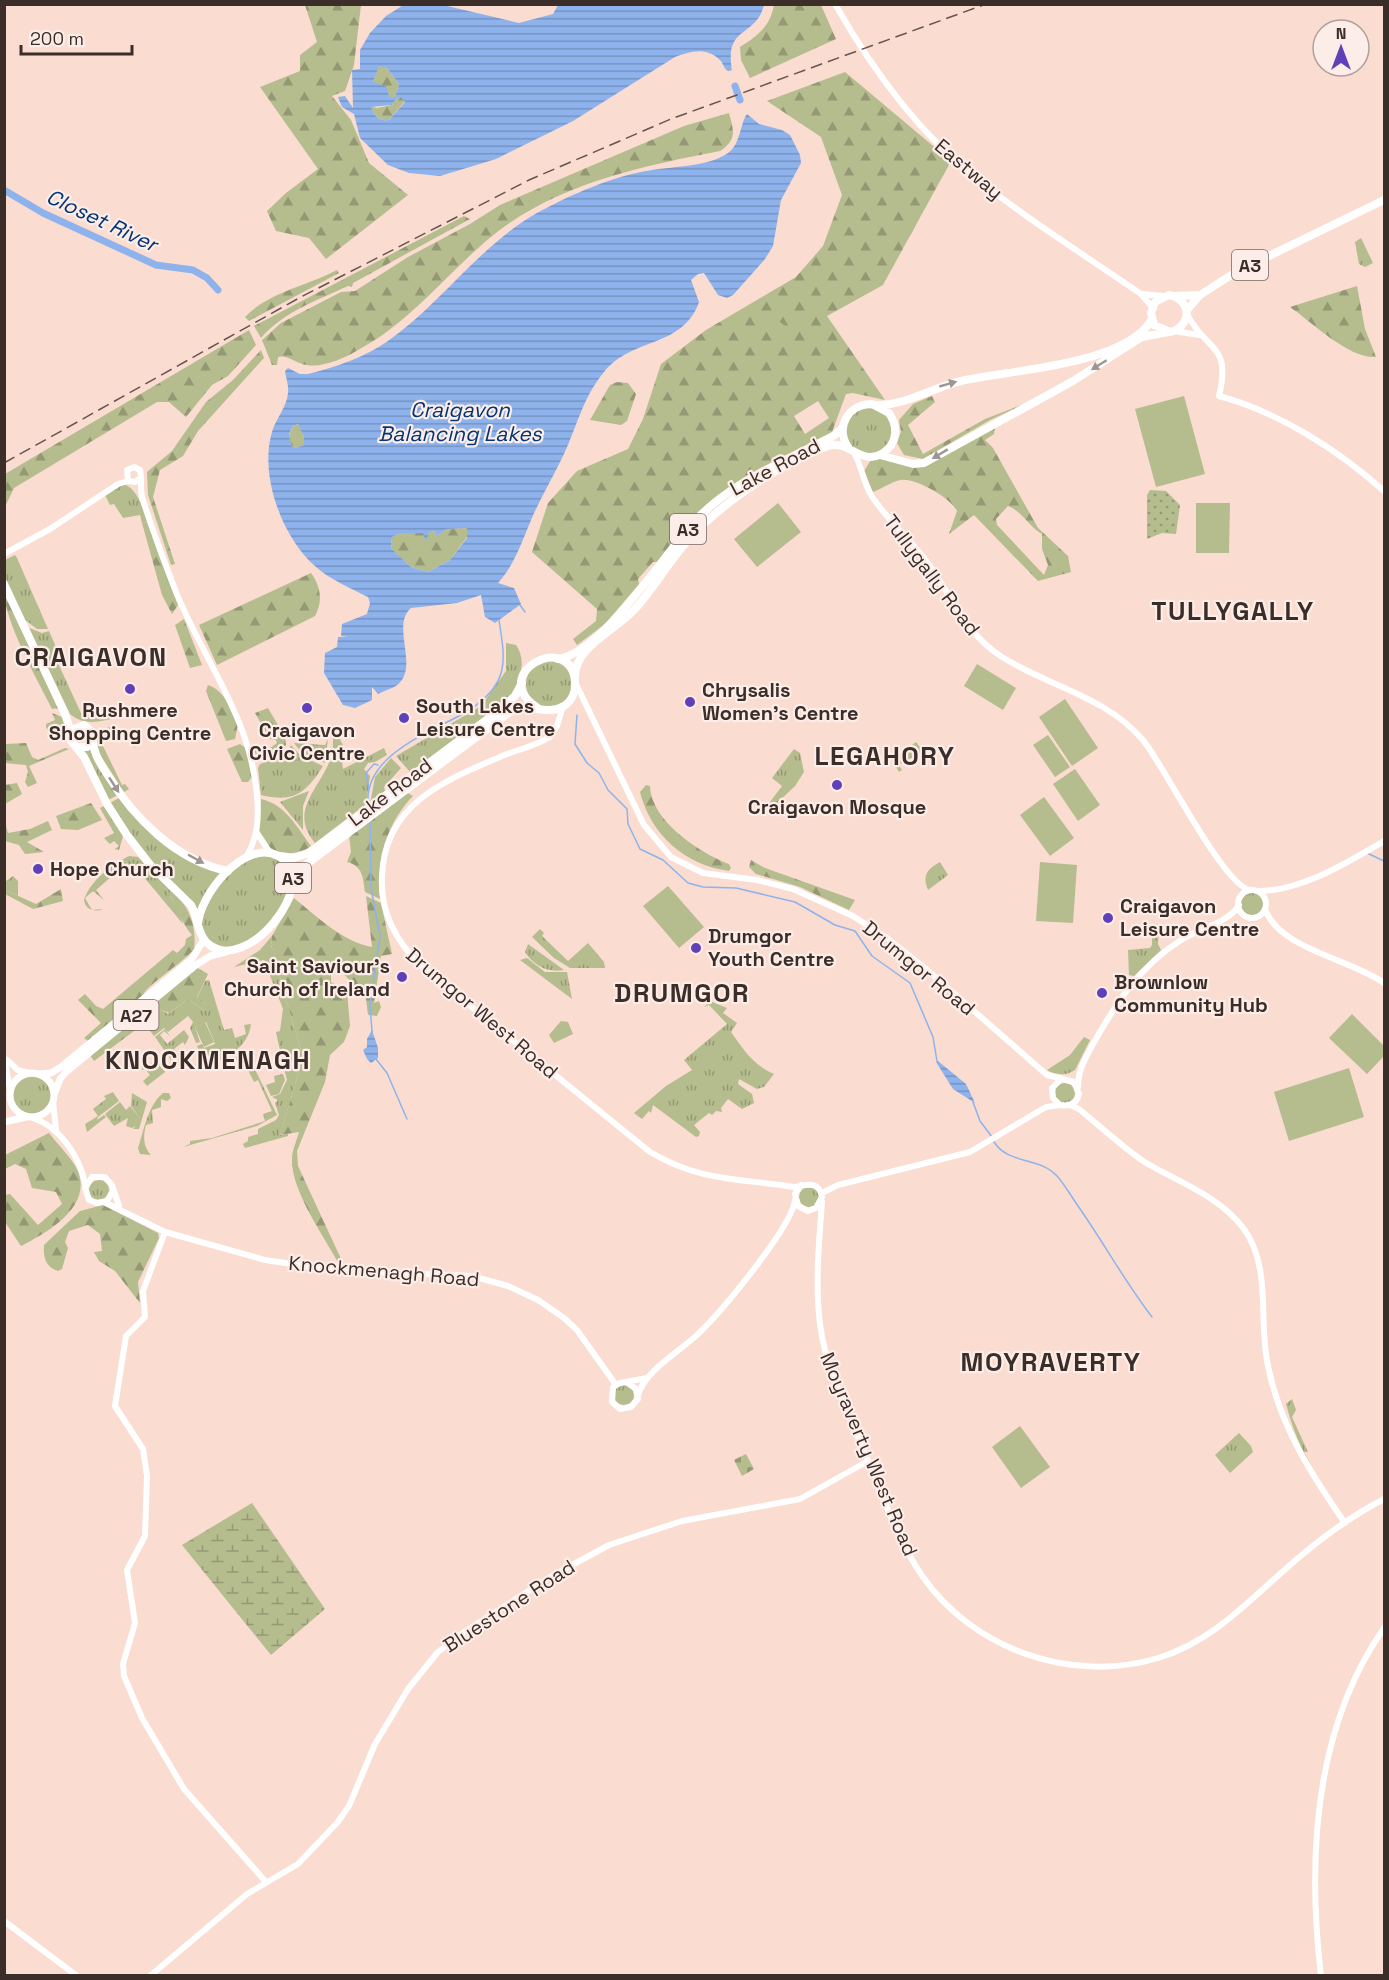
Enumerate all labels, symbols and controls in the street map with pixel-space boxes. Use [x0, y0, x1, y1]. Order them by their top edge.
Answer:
scale bar [21, 18, 132, 56]
north arrow [1311, 18, 1371, 78]
text: N [1336, 23, 1346, 44]
text: 200 m [30, 27, 84, 50]
street label: Eastway [929, 133, 1009, 205]
water label: Closet River [42, 183, 164, 258]
road number: A3 [1232, 250, 1268, 280]
one-way arrow [1091, 359, 1107, 370]
one-way arrow [939, 379, 957, 389]
water label: Craigavon Balancing Lakes [378, 396, 543, 447]
street label: Lake Road [725, 432, 825, 502]
one-way arrow [932, 448, 948, 459]
street label: Tullygally Road [878, 509, 986, 641]
road number: A3 [670, 514, 706, 544]
district label: TULLYGALLY [1151, 594, 1315, 628]
district label: CRAIGAVON [14, 640, 168, 674]
place label: Chrysalis Women's Centre [702, 677, 859, 726]
marker: Rushmere Shopping Centre [123, 682, 137, 696]
place label: South Lakes Leisure Centre [416, 693, 555, 742]
marker: Chrysalis Women's Centre [683, 695, 697, 709]
place label: Rushmere Shopping Centre [49, 697, 211, 746]
marker: Craigavon Civic Centre [300, 701, 314, 715]
marker: South Lakes Leisure Centre [397, 711, 411, 725]
place label: Craigavon Civic Centre [249, 717, 365, 766]
district label: LEGAHORY [814, 739, 956, 773]
street label: Lake Road [343, 752, 437, 832]
one-way arrow [108, 776, 119, 793]
marker: Craigavon Mosque [830, 778, 844, 792]
place label: Craigavon Mosque [748, 794, 926, 820]
one-way arrow [188, 854, 205, 864]
place label: Hope Church [50, 856, 174, 882]
marker: Hope Church [31, 862, 45, 876]
road number: A3 [275, 863, 311, 893]
place label: Craigavon Leisure Centre [1120, 893, 1259, 942]
marker: Craigavon Leisure Centre [1101, 911, 1115, 925]
street label: Drumgor Road [857, 915, 981, 1021]
place label: Drumgor Youth Centre [708, 923, 834, 972]
marker: Drumgor Youth Centre [689, 941, 703, 955]
street label: Drumgor West Road [401, 942, 563, 1084]
place label: Saint Saviour's Church of Ireland [224, 953, 390, 1002]
place label: Brownlow Community Hub [1114, 969, 1268, 1018]
marker: Saint Saviour's Church of Ireland [395, 970, 409, 984]
district label: DRUMGOR [614, 976, 750, 1010]
marker: Brownlow Community Hub [1095, 986, 1109, 1000]
road number: A27 [114, 1000, 158, 1030]
district label: KNOCKMENAGH [105, 1043, 311, 1077]
street label: Knockmenagh Road [288, 1250, 480, 1292]
district label: MOYRAVERTY [961, 1345, 1141, 1379]
street label: Moyraverty West Road [814, 1348, 924, 1560]
street label: Bluestone Road [438, 1554, 580, 1658]

